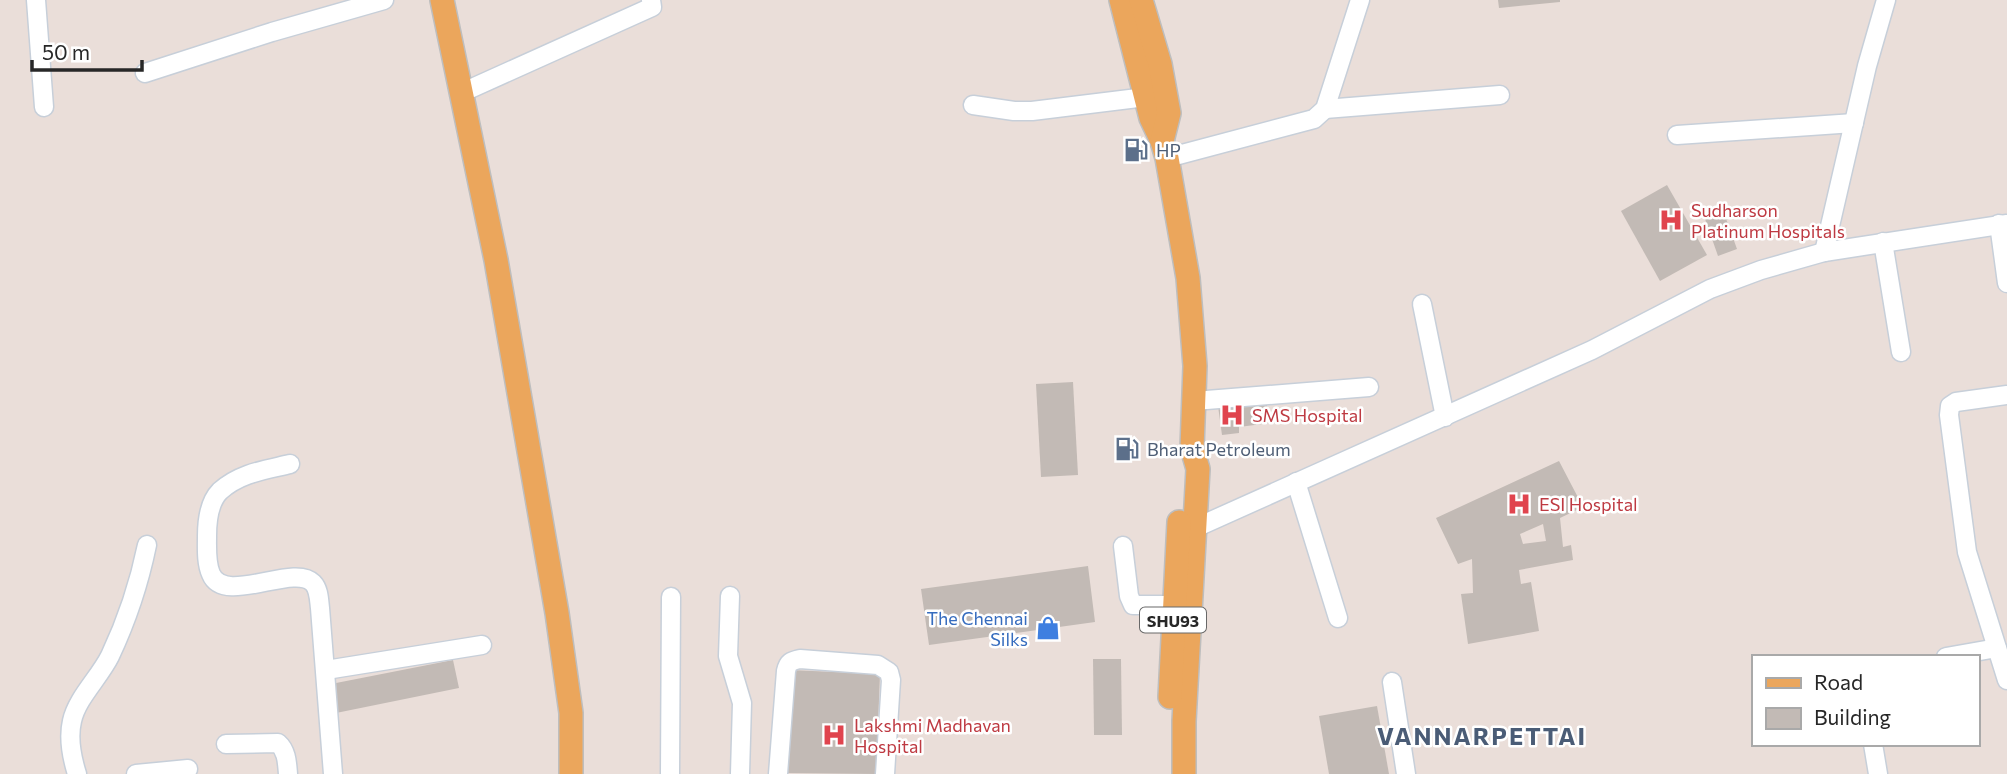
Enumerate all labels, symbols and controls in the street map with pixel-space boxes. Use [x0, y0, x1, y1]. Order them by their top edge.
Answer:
scale bar [32, 28, 142, 72]
text: 50 m [42, 39, 90, 64]
fuel station icon: HP [1122, 136, 1150, 164]
place label: HP [1156, 139, 1181, 161]
place label: Sudharson Platinum Hospitals [1691, 199, 1845, 242]
hospital icon: Sudharson Platinum Hospitals [1657, 206, 1685, 234]
hospital icon: SMS Hospital [1218, 401, 1246, 429]
place label: SMS Hospital [1252, 404, 1363, 426]
fuel station icon: Bharat Petroleum [1113, 435, 1141, 463]
place label: Bharat Petroleum [1147, 438, 1291, 460]
hospital icon: ESI Hospital [1505, 490, 1533, 518]
place label: ESI Hospital [1539, 493, 1638, 515]
place label: The Chennai Silks [926, 607, 1028, 650]
road number: SHU93 [1140, 608, 1206, 632]
shop icon: The Chennai Silks [1034, 614, 1062, 642]
legend [1752, 655, 1979, 746]
text: Road [1814, 669, 1863, 694]
text: Building [1814, 704, 1891, 729]
place label: Lakshmi Madhavan Hospital [854, 714, 1011, 757]
hospital icon: Lakshmi Madhavan Hospital [820, 721, 848, 749]
district label: VANNARPETTAI [1377, 721, 1587, 750]

